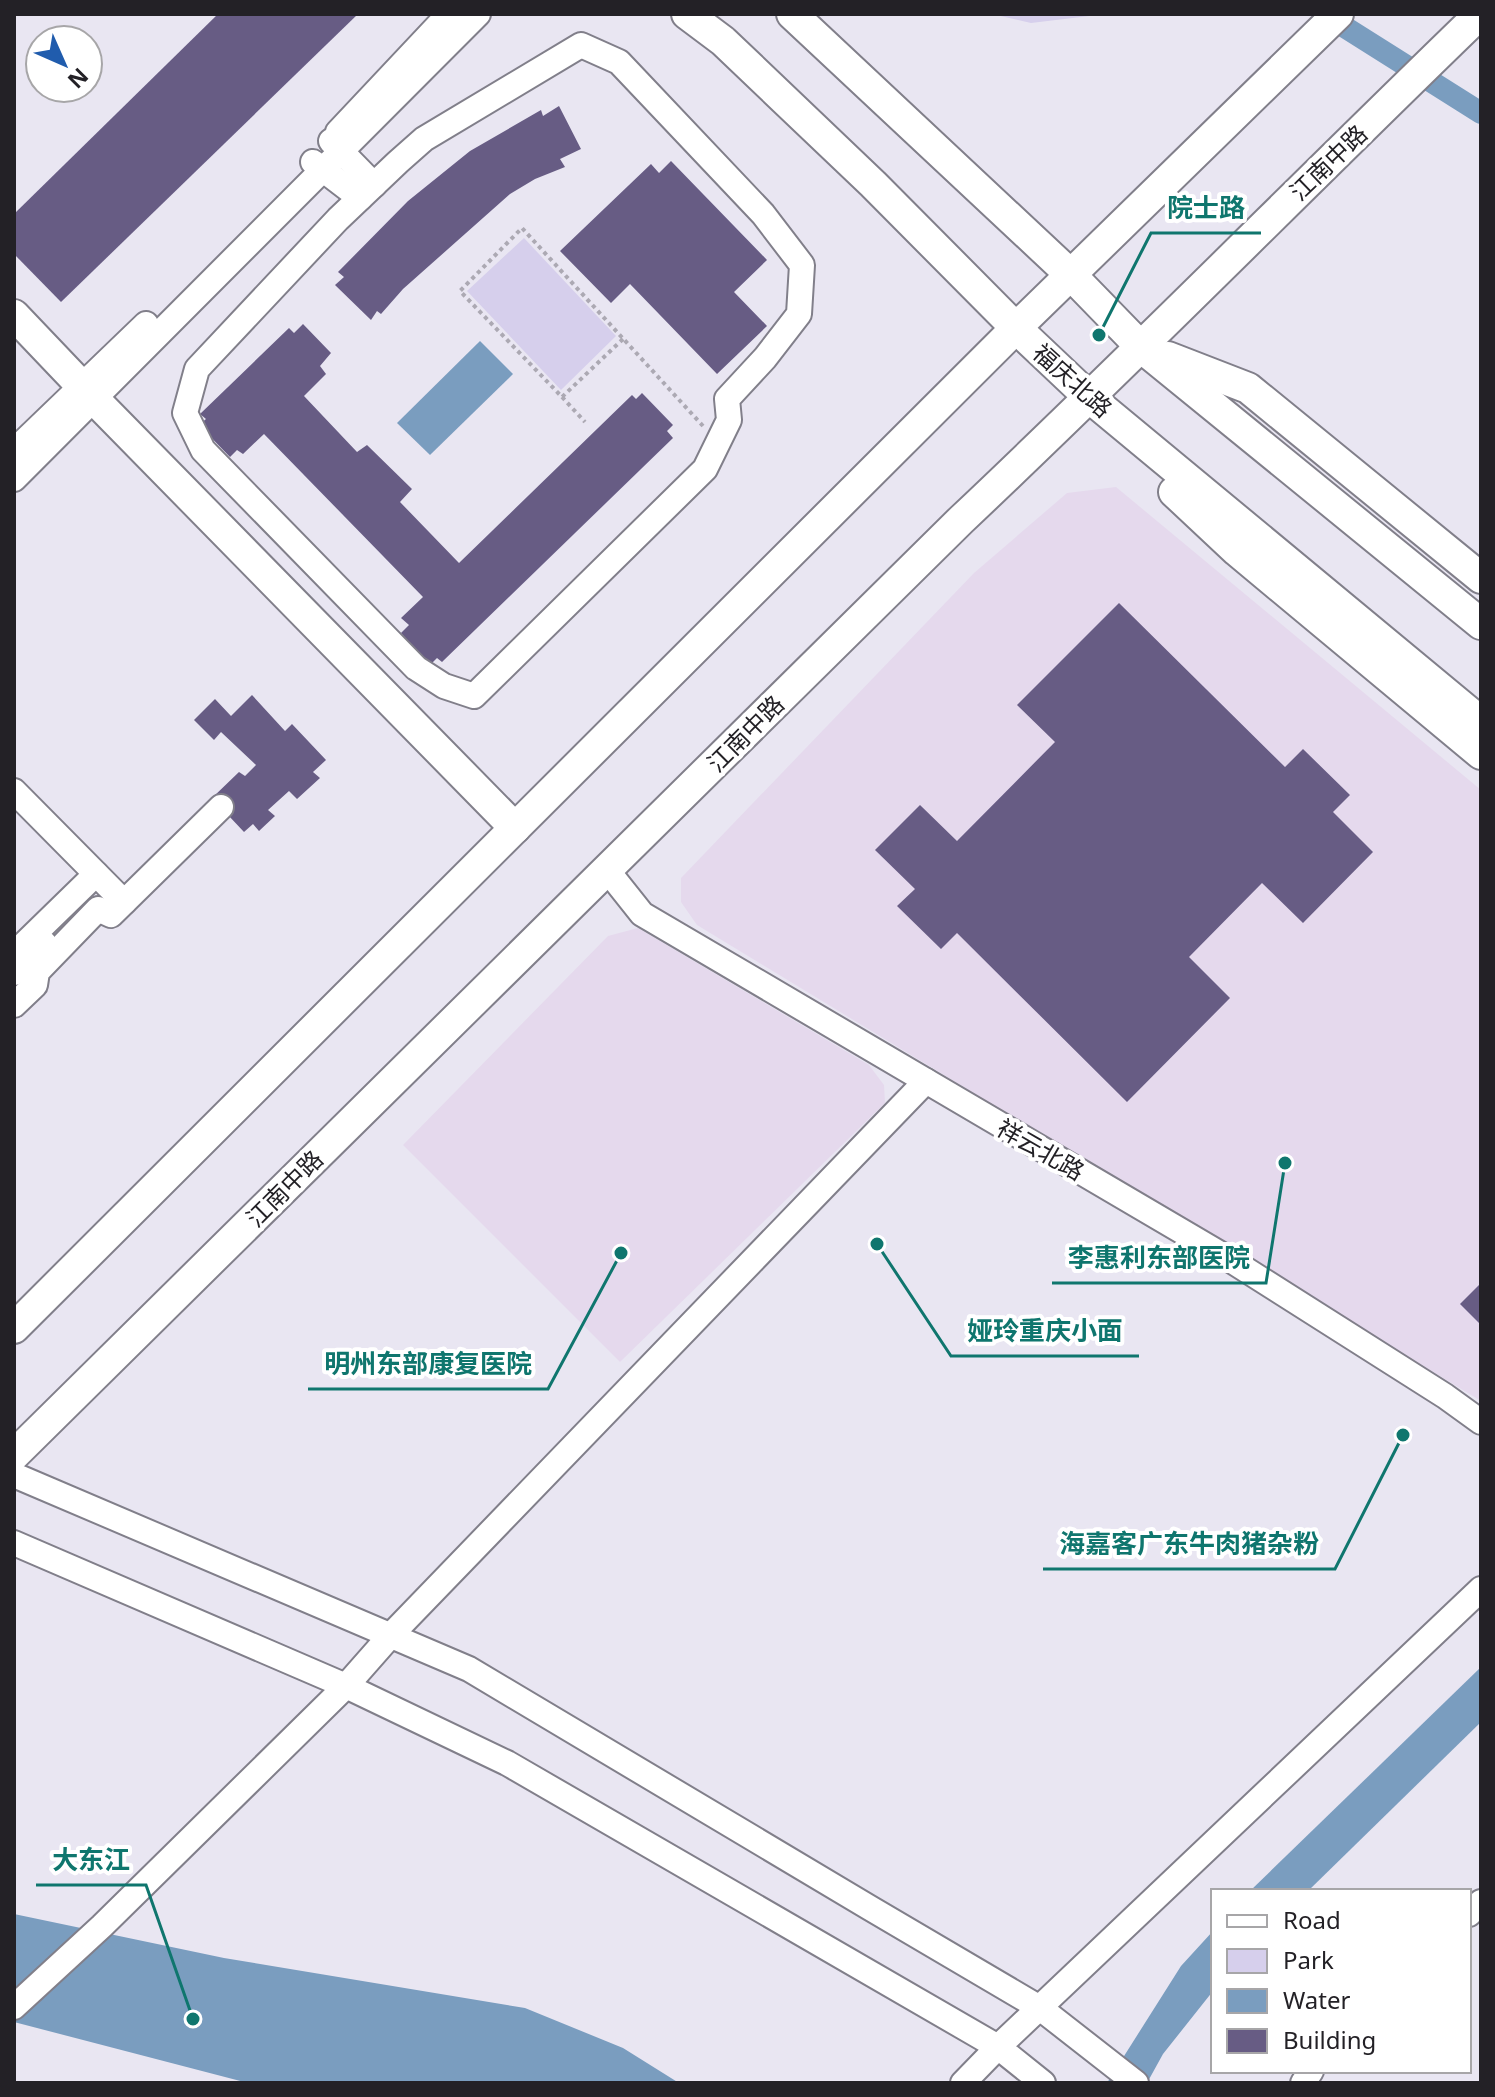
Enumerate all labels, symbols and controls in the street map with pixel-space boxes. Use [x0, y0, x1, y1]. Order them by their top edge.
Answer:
north arrow [24, 24, 104, 104]
text: N [62, 62, 96, 96]
street label: 江南中路 [1282, 117, 1374, 207]
callout: 院士路 [1151, 183, 1261, 233]
text: 院士路 [1167, 189, 1245, 225]
street label: 福庆北路 [1026, 336, 1120, 424]
street label: 江南中路 [699, 687, 791, 779]
street label: 祥云北路 [991, 1111, 1091, 1187]
street label: 江南中路 [238, 1142, 330, 1234]
callout: 李惠利东部医院 [1052, 1233, 1266, 1283]
text: 李惠利东部医院 [1068, 1239, 1250, 1275]
callout: 娅玲重庆小面 [951, 1306, 1139, 1356]
text: 娅玲重庆小面 [967, 1312, 1123, 1348]
callout: 明州东部康复医院 [308, 1339, 548, 1389]
text: 明州东部康复医院 [324, 1345, 532, 1381]
callout: 海嘉客广东牛肉猪杂粉 [1043, 1519, 1335, 1569]
text: 海嘉客广东牛肉猪杂粉 [1059, 1525, 1319, 1561]
callout: 大东江 [36, 1835, 146, 1885]
text: 大东江 [52, 1841, 130, 1877]
legend [1211, 1889, 1471, 2073]
text: Road [1283, 1903, 1341, 1936]
text: Park [1283, 1943, 1334, 1976]
text: Water [1283, 1983, 1351, 2016]
text: Building [1283, 2023, 1376, 2056]

